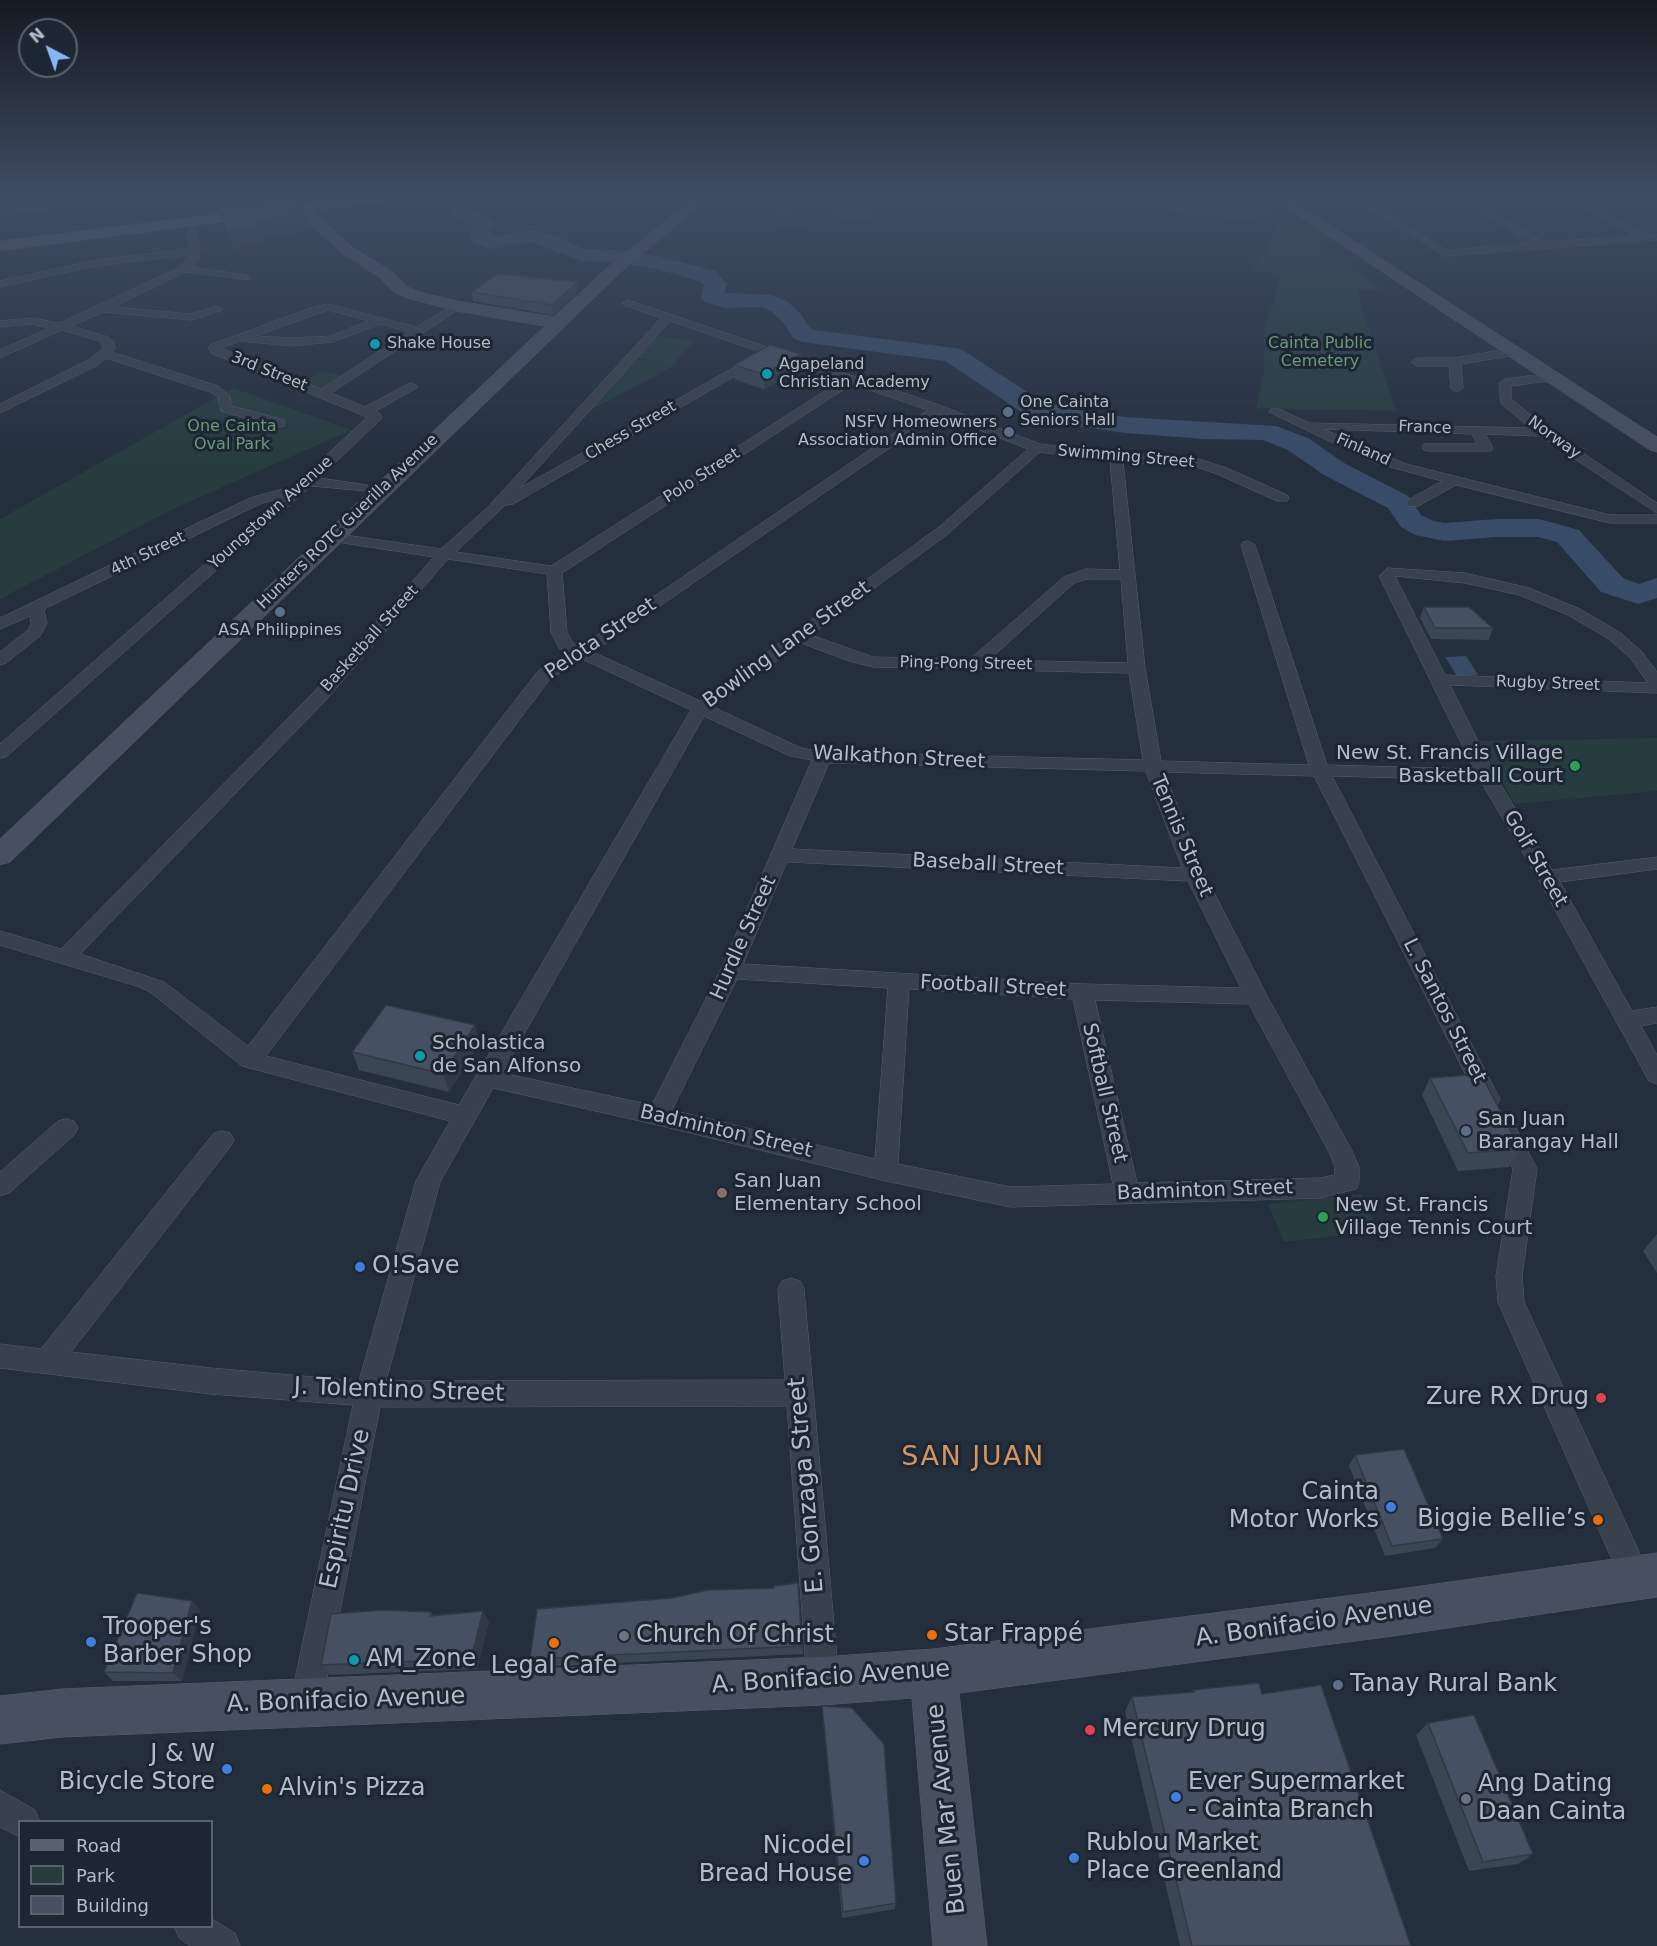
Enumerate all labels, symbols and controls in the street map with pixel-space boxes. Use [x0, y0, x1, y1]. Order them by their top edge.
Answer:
north arrow [18, 18, 78, 78]
text: N [26, 24, 48, 47]
place label: Shake House [387, 334, 491, 354]
park label: Cainta Public Cemetery [1268, 334, 1372, 372]
marker: Shake House [368, 337, 382, 351]
street label: 3rd Street [228, 348, 310, 396]
place label: Agapeland Christian Academy [779, 355, 930, 393]
marker: Agapeland Christian Academy [760, 367, 774, 381]
place label: One Cainta Seniors Hall [1020, 393, 1115, 431]
street label: Chess Street [582, 397, 680, 465]
marker: One Cainta Seniors Hall [1001, 405, 1015, 419]
street label: Norway [1524, 412, 1584, 464]
place label: NSFV Homeowners Association Admin Office [798, 413, 997, 451]
park label: One Cainta Oval Park [187, 417, 277, 455]
street label: France [1398, 417, 1452, 439]
marker: NSFV Homeowners Association Admin Office [1002, 425, 1016, 439]
street label: Hunters ROTC Guerilla Avenue [254, 430, 442, 614]
street label: Finland [1333, 430, 1393, 470]
street label: Swimming Street [1057, 441, 1195, 473]
street label: Polo Street [660, 444, 744, 508]
street label: Youngstown Avenue [205, 452, 337, 574]
street label: 4th Street [108, 528, 188, 580]
street label: Bowling Lane Street [699, 576, 875, 714]
street label: Basketball Street [317, 582, 423, 696]
street label: Pelota Street [541, 593, 661, 685]
marker: ASA Philippines [273, 605, 287, 619]
place label: ASA Philippines [218, 621, 342, 641]
street label: Ping-Pong Street [900, 653, 1032, 675]
street label: Rugby Street [1496, 673, 1600, 695]
street label: Walkathon Street [812, 742, 986, 774]
place label: New St. Francis Village Basketball Court [1336, 742, 1563, 789]
marker: New St. Francis Village Basketball Court [1568, 759, 1582, 773]
street label: Tennis Street [1145, 772, 1217, 900]
street label: Golf Street [1498, 806, 1572, 912]
street label: Baseball Street [912, 849, 1064, 881]
street label: Hurdle Street [706, 872, 782, 1004]
street label: L. Santos Street [1397, 935, 1491, 1087]
street label: Football Street [919, 971, 1067, 1003]
street label: Softball Street [1076, 1021, 1132, 1165]
place label: Scholastica de San Alfonso [432, 1032, 581, 1079]
marker: Scholastica de San Alfonso [413, 1049, 427, 1063]
street label: Badminton Street [637, 1100, 815, 1164]
place label: San Juan Barangay Hall [1478, 1108, 1619, 1155]
marker: San Juan Barangay Hall [1459, 1124, 1473, 1138]
place label: San Juan Elementary School [734, 1170, 922, 1217]
street label: Badminton Street [1117, 1176, 1293, 1206]
marker: San Juan Elementary School [715, 1186, 729, 1200]
place label: New St. Francis Village Tennis Court [1335, 1194, 1532, 1241]
marker: New St. Francis Village Tennis Court [1316, 1210, 1330, 1224]
place label: O!Save [372, 1253, 459, 1281]
marker: O!Save [353, 1260, 367, 1274]
street label: J. Tolentino Street [293, 1373, 505, 1409]
street label: E. Gonzaga Street [783, 1376, 831, 1594]
place label: Zure RX Drug [1426, 1384, 1589, 1412]
marker: Zure RX Drug [1594, 1391, 1608, 1405]
street label: Espiritu Drive [315, 1427, 377, 1591]
district label: SAN JUAN [901, 1442, 1045, 1474]
place label: Cainta Motor Works [1229, 1479, 1379, 1535]
marker: Cainta Motor Works [1384, 1500, 1398, 1514]
place label: Biggie Bellie’s [1417, 1506, 1586, 1534]
marker: Biggie Bellie’s [1591, 1513, 1605, 1527]
street label: A. Bonifacio Avenue [1194, 1592, 1434, 1654]
place label: Trooper's Barber Shop [103, 1614, 252, 1670]
place label: Star Frappé [944, 1621, 1083, 1649]
place label: Church Of Christ [636, 1622, 834, 1650]
marker: Star Frappé [925, 1628, 939, 1642]
marker: Church Of Christ [617, 1629, 631, 1643]
marker: Trooper's Barber Shop [84, 1635, 98, 1649]
marker: Legal Cafe [547, 1636, 561, 1650]
place label: AM_Zone [366, 1646, 476, 1674]
marker: AM_Zone [347, 1653, 361, 1667]
place label: Legal Cafe [491, 1653, 617, 1681]
street label: A. Bonifacio Avenue [711, 1655, 951, 1701]
place label: Tanay Rural Bank [1350, 1671, 1557, 1699]
marker: Tanay Rural Bank [1331, 1678, 1345, 1692]
street label: A. Bonifacio Avenue [226, 1682, 466, 1720]
street label: Buen Mar Avenue [922, 1702, 972, 1916]
place label: Mercury Drug [1102, 1716, 1266, 1744]
marker: Mercury Drug [1083, 1723, 1097, 1737]
place label: J & W Bicycle Store [59, 1741, 215, 1797]
marker: J & W Bicycle Store [220, 1762, 234, 1776]
place label: Ever Supermarket - Cainta Branch [1188, 1769, 1405, 1825]
place label: Ang Dating Daan Cainta [1478, 1771, 1626, 1827]
place label: Alvin's Pizza [279, 1775, 425, 1803]
marker: Alvin's Pizza [260, 1782, 274, 1796]
marker: Ever Supermarket - Cainta Branch [1169, 1790, 1183, 1804]
marker: Ang Dating Daan Cainta [1459, 1792, 1473, 1806]
legend [18, 1820, 213, 1928]
place label: Rublou Market Place Greenland [1086, 1830, 1282, 1886]
place label: Nicodel Bread House [699, 1833, 852, 1889]
text: Road [76, 1835, 121, 1856]
marker: Rublou Market Place Greenland [1067, 1851, 1081, 1865]
marker: Nicodel Bread House [857, 1854, 871, 1868]
text: Park [76, 1865, 115, 1886]
text: Building [76, 1895, 149, 1916]

